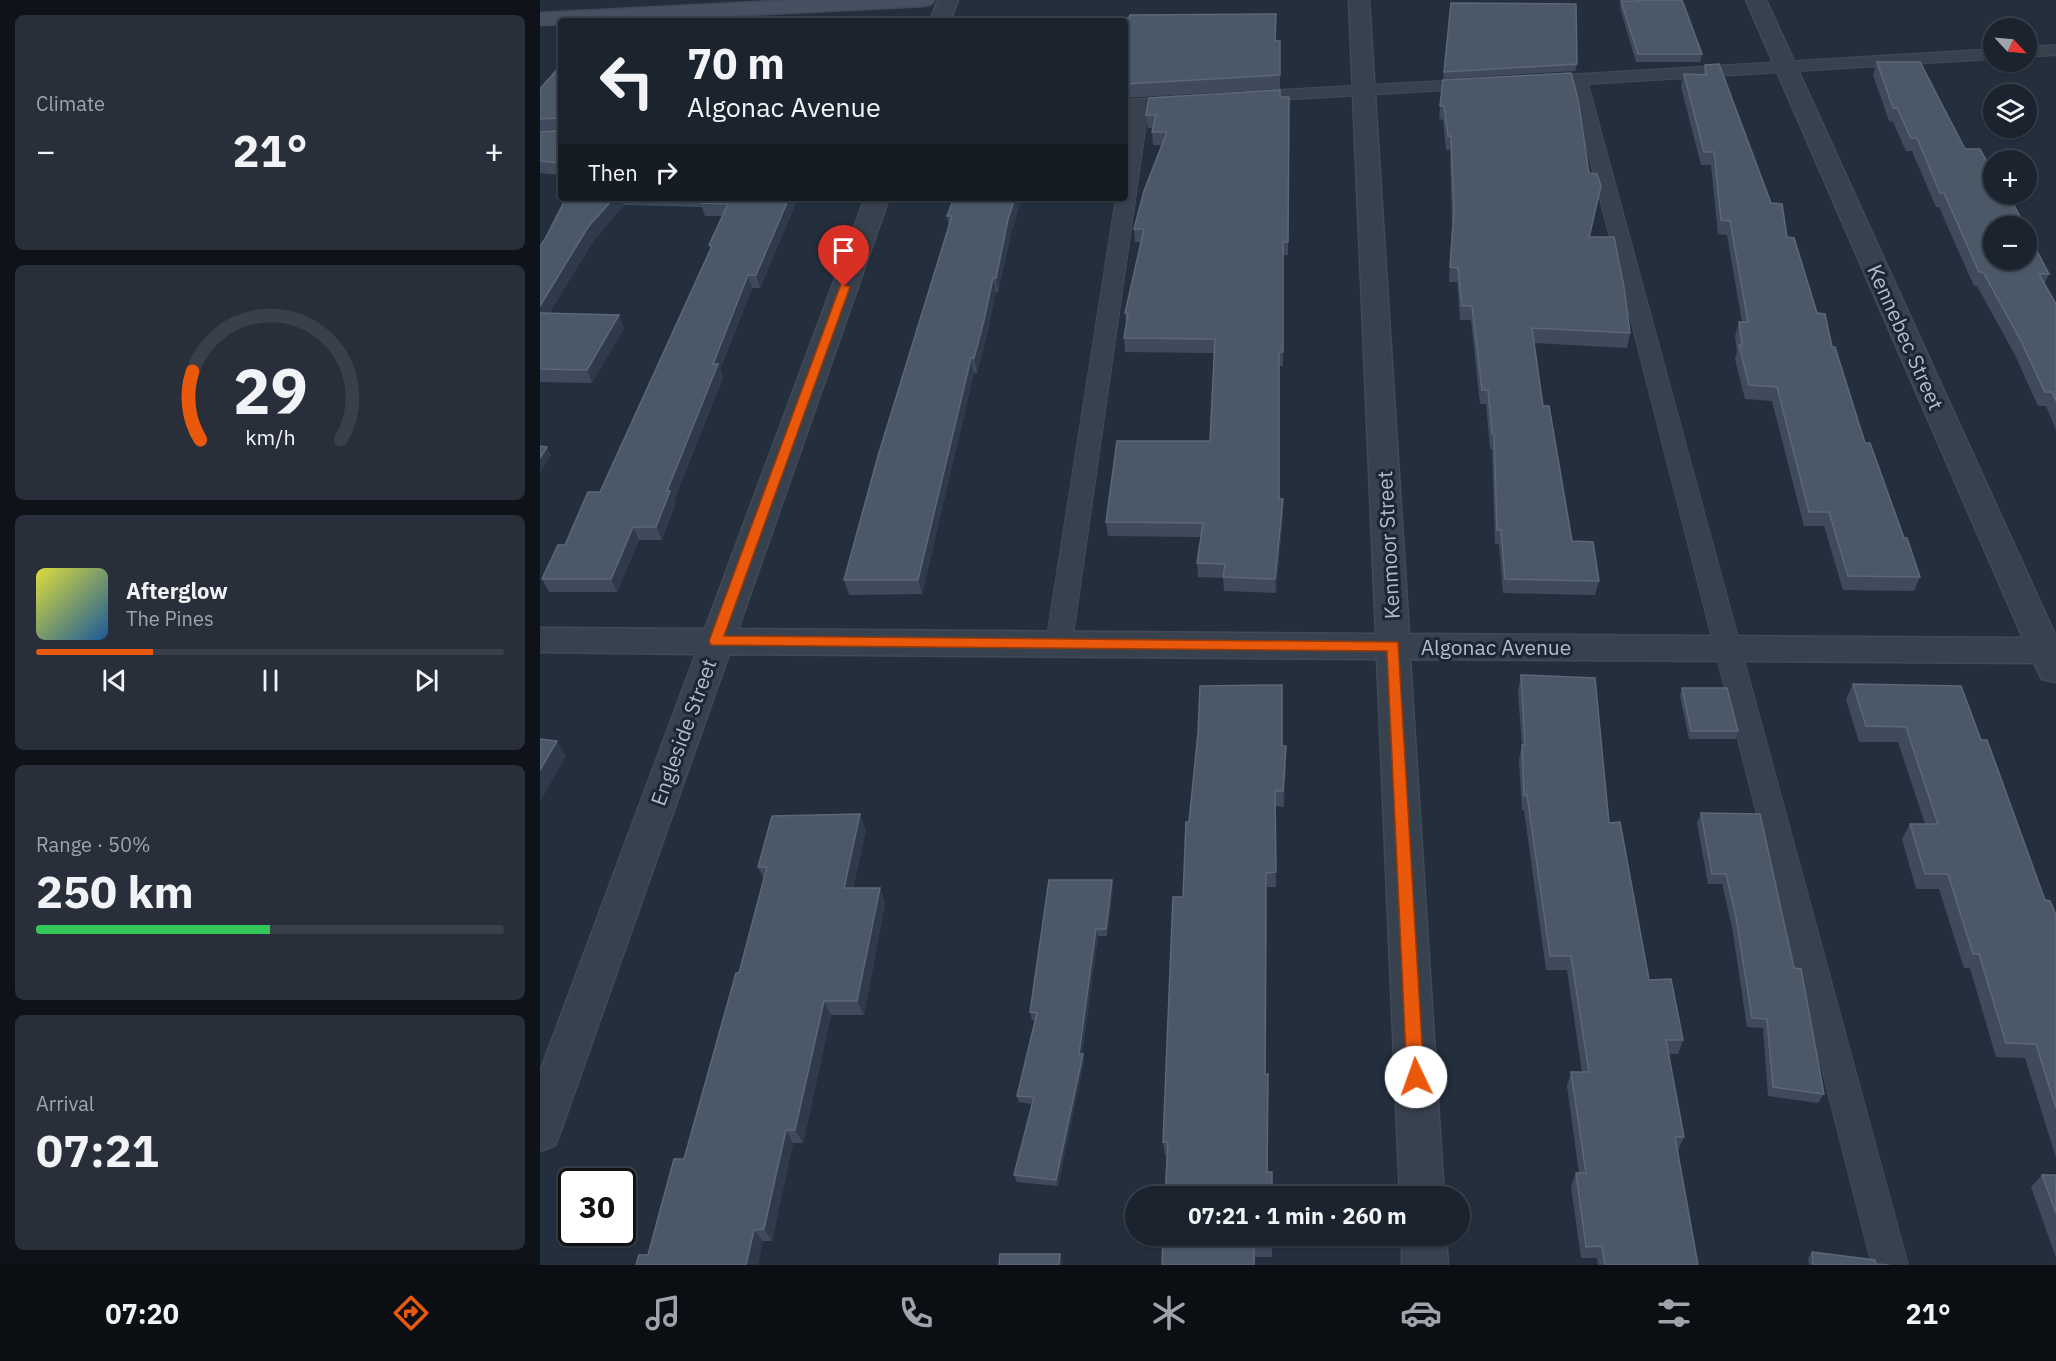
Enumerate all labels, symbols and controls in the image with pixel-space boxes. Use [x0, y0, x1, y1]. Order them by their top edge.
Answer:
north arrow [1983, 18, 2037, 72]
map controls [1983, 18, 2037, 270]
text: 70 m [687, 36, 785, 91]
icon: left [588, 42, 666, 120]
button: layers [1983, 84, 2037, 138]
text: Algonac Avenue [687, 89, 881, 124]
text: Climate [36, 90, 105, 117]
text: 21° [232, 121, 308, 179]
text: − [36, 129, 56, 172]
text: + [484, 129, 504, 172]
button: + [1983, 150, 2037, 204]
icon: right [650, 156, 683, 189]
text: Then [588, 158, 638, 187]
button: − [1983, 216, 2037, 270]
pin [818, 225, 869, 287]
icon: arrive [827, 234, 860, 267]
street label: Kennebec Street [1861, 260, 1951, 414]
text: 29 [233, 350, 307, 431]
text: km/h [245, 423, 295, 451]
street label: Kenmoor Street [1370, 470, 1406, 620]
text: Afterglow [126, 576, 228, 605]
text: The Pines [126, 605, 214, 632]
street label: Algonac Avenue [1421, 633, 1571, 661]
street label: Engleside Street [643, 655, 723, 809]
icon: previous [98, 664, 131, 697]
icon: pause [254, 664, 287, 697]
icon: next [410, 664, 443, 697]
text: Range · 50% [36, 831, 151, 858]
text: 250 km [36, 862, 194, 920]
position arrow [1384, 1045, 1448, 1109]
text: Arrival [36, 1090, 94, 1117]
text: 07:21 [36, 1121, 159, 1179]
speed limit sign: 30 [558, 1168, 636, 1246]
text: 07:21 · 1 min · 260 m [1188, 1201, 1407, 1230]
icon: directions [390, 1292, 432, 1334]
icon: music [642, 1292, 684, 1334]
icon: phone [895, 1292, 937, 1334]
icon: climate [1148, 1292, 1190, 1334]
icon: car [1400, 1292, 1442, 1334]
icon: filters [1653, 1292, 1695, 1334]
text: 07:20 [105, 1296, 179, 1331]
text: 21° [1906, 1296, 1951, 1331]

